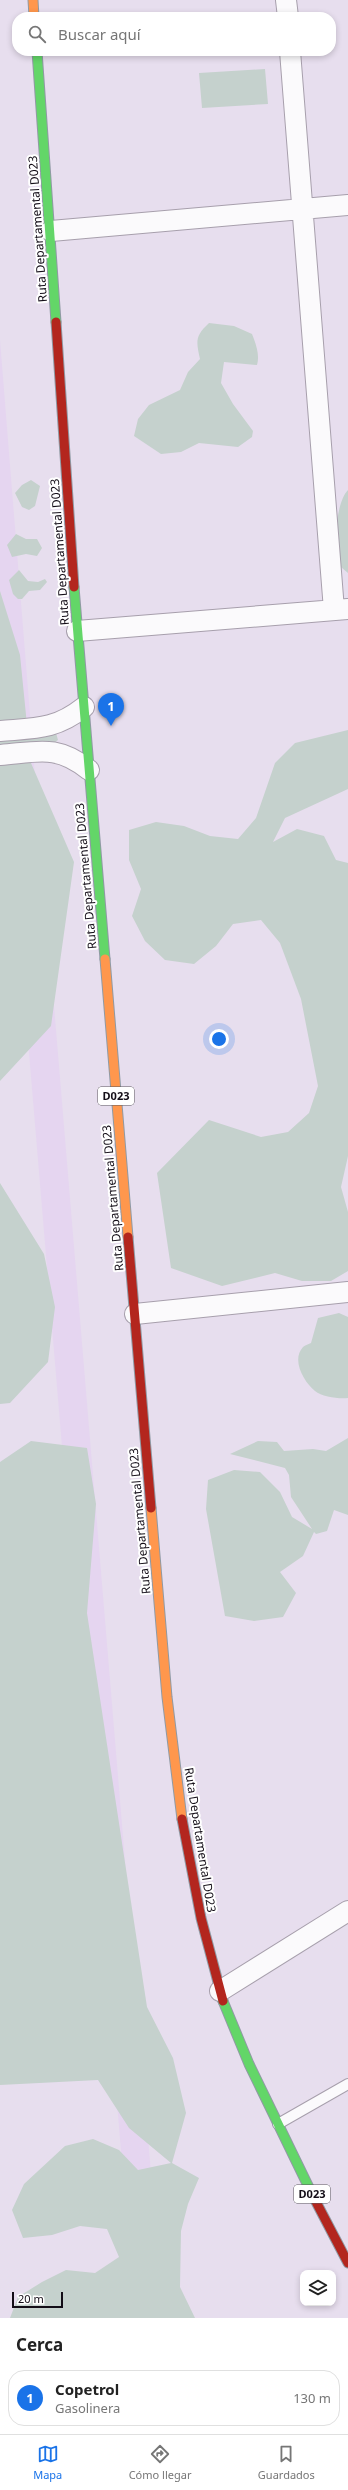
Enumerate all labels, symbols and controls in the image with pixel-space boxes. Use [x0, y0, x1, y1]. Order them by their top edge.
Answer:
search box [12, 12, 336, 56]
icon: search [26, 23, 48, 45]
text: Buscar aquí [58, 24, 141, 44]
street label: Ruta Departamental D023 [24, 155, 51, 303]
street label: Ruta Departamental D023 [46, 478, 73, 626]
pin: 1 [98, 693, 124, 726]
street label: Ruta Departamental D023 [71, 802, 100, 950]
your location [209, 1029, 229, 1049]
road number: D023 [98, 1087, 134, 1105]
street label: Ruta Departamental D023 [98, 1124, 127, 1272]
street label: Ruta Departamental D023 [125, 1447, 154, 1595]
street label: Ruta Departamental D023 [181, 1766, 220, 1914]
road number: D023 [294, 2185, 330, 2203]
map controls [300, 2270, 336, 2306]
button: layers [300, 2270, 336, 2306]
scale bar [12, 2290, 63, 2309]
text: 20 m [18, 2291, 44, 2306]
text: Cerca [16, 2333, 63, 2356]
text: Copetrol [55, 2379, 119, 2399]
text: 1 [26, 2389, 34, 2407]
text: 130 m [293, 2389, 331, 2407]
text: Gasolinera [55, 2399, 120, 2417]
tab: Mapa [33, 2443, 62, 2482]
tab: Cómo llegar [129, 2443, 191, 2482]
tab: Guardados [258, 2443, 315, 2482]

